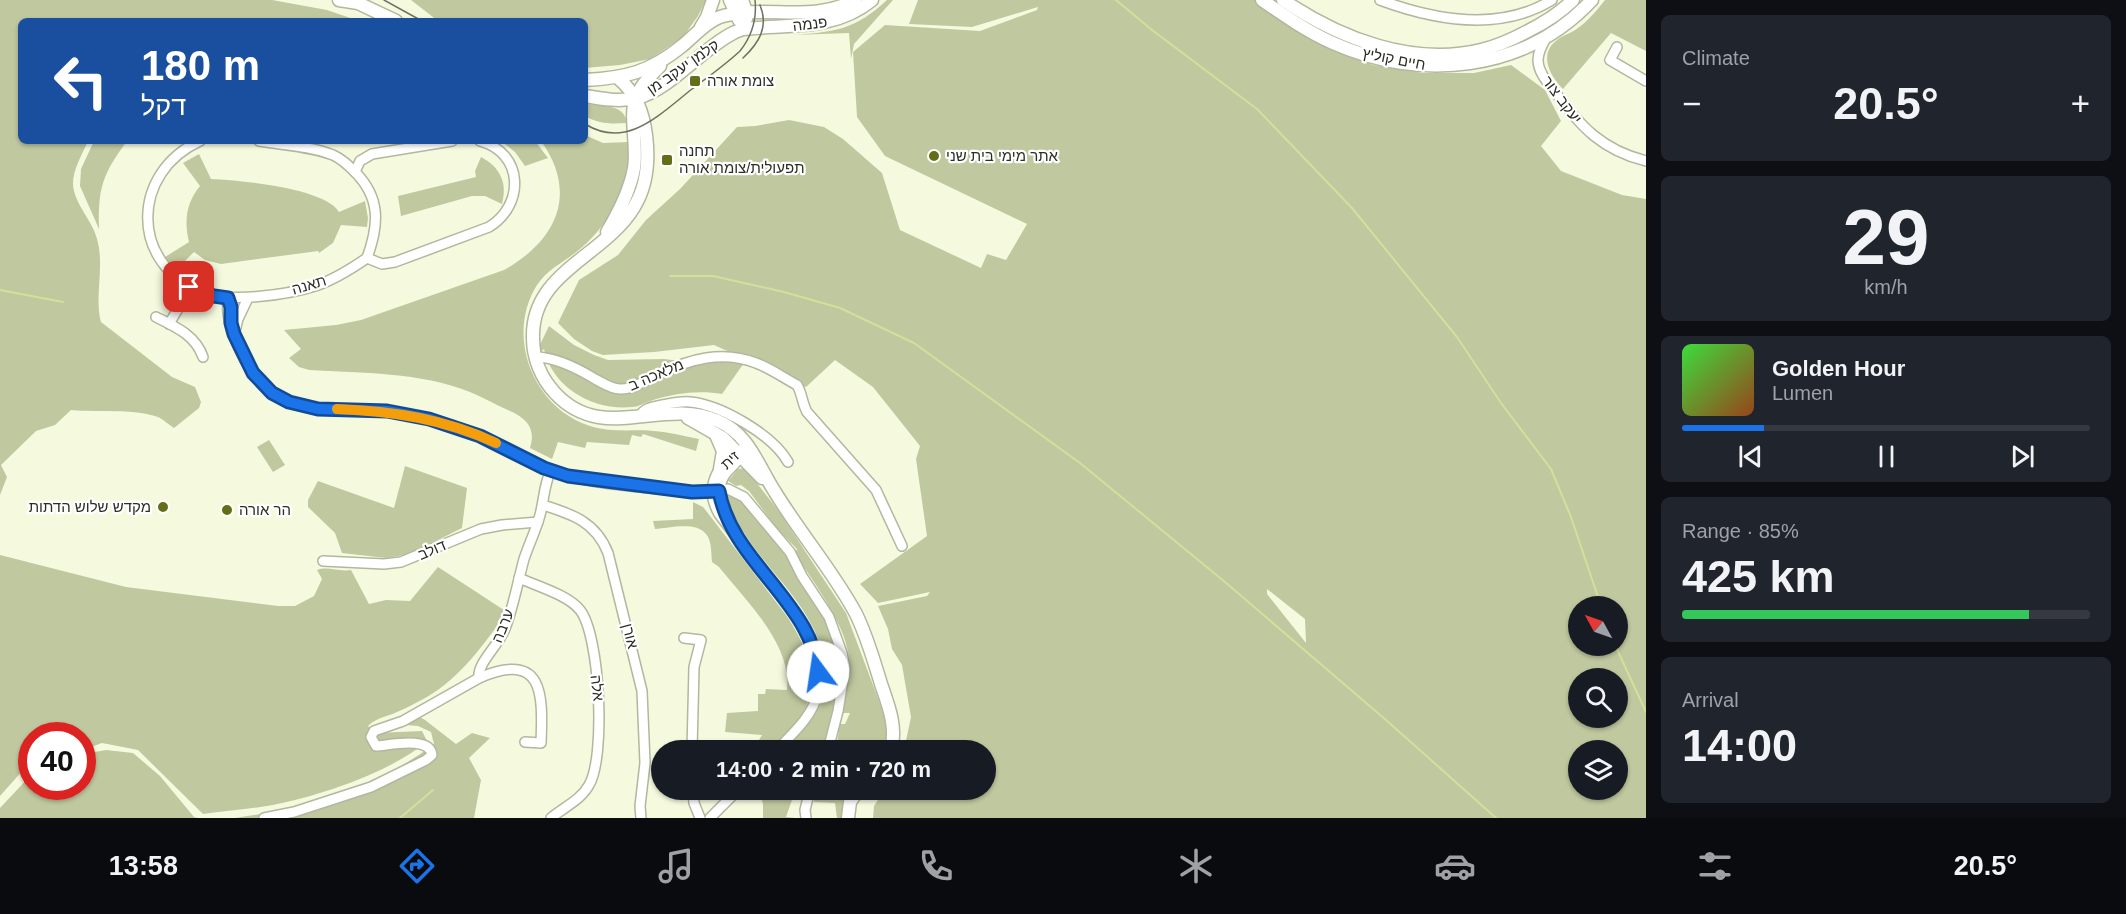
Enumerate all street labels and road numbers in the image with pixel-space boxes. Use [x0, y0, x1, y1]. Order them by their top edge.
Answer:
street label: פנמה [792, 13, 828, 34]
street label: קלמן יעקב מן [644, 36, 722, 98]
street label: חיים קוליץ [1361, 44, 1427, 73]
street label: יעקב צור [1539, 73, 1586, 127]
street label: תאנה [290, 272, 328, 298]
street label: מלאכה ב [626, 355, 686, 394]
street label: זית [717, 447, 742, 472]
street label: דולב [415, 536, 448, 563]
street label: ערבה [488, 607, 517, 645]
street label: אורן [619, 621, 642, 651]
street label: אלה [587, 674, 608, 703]

